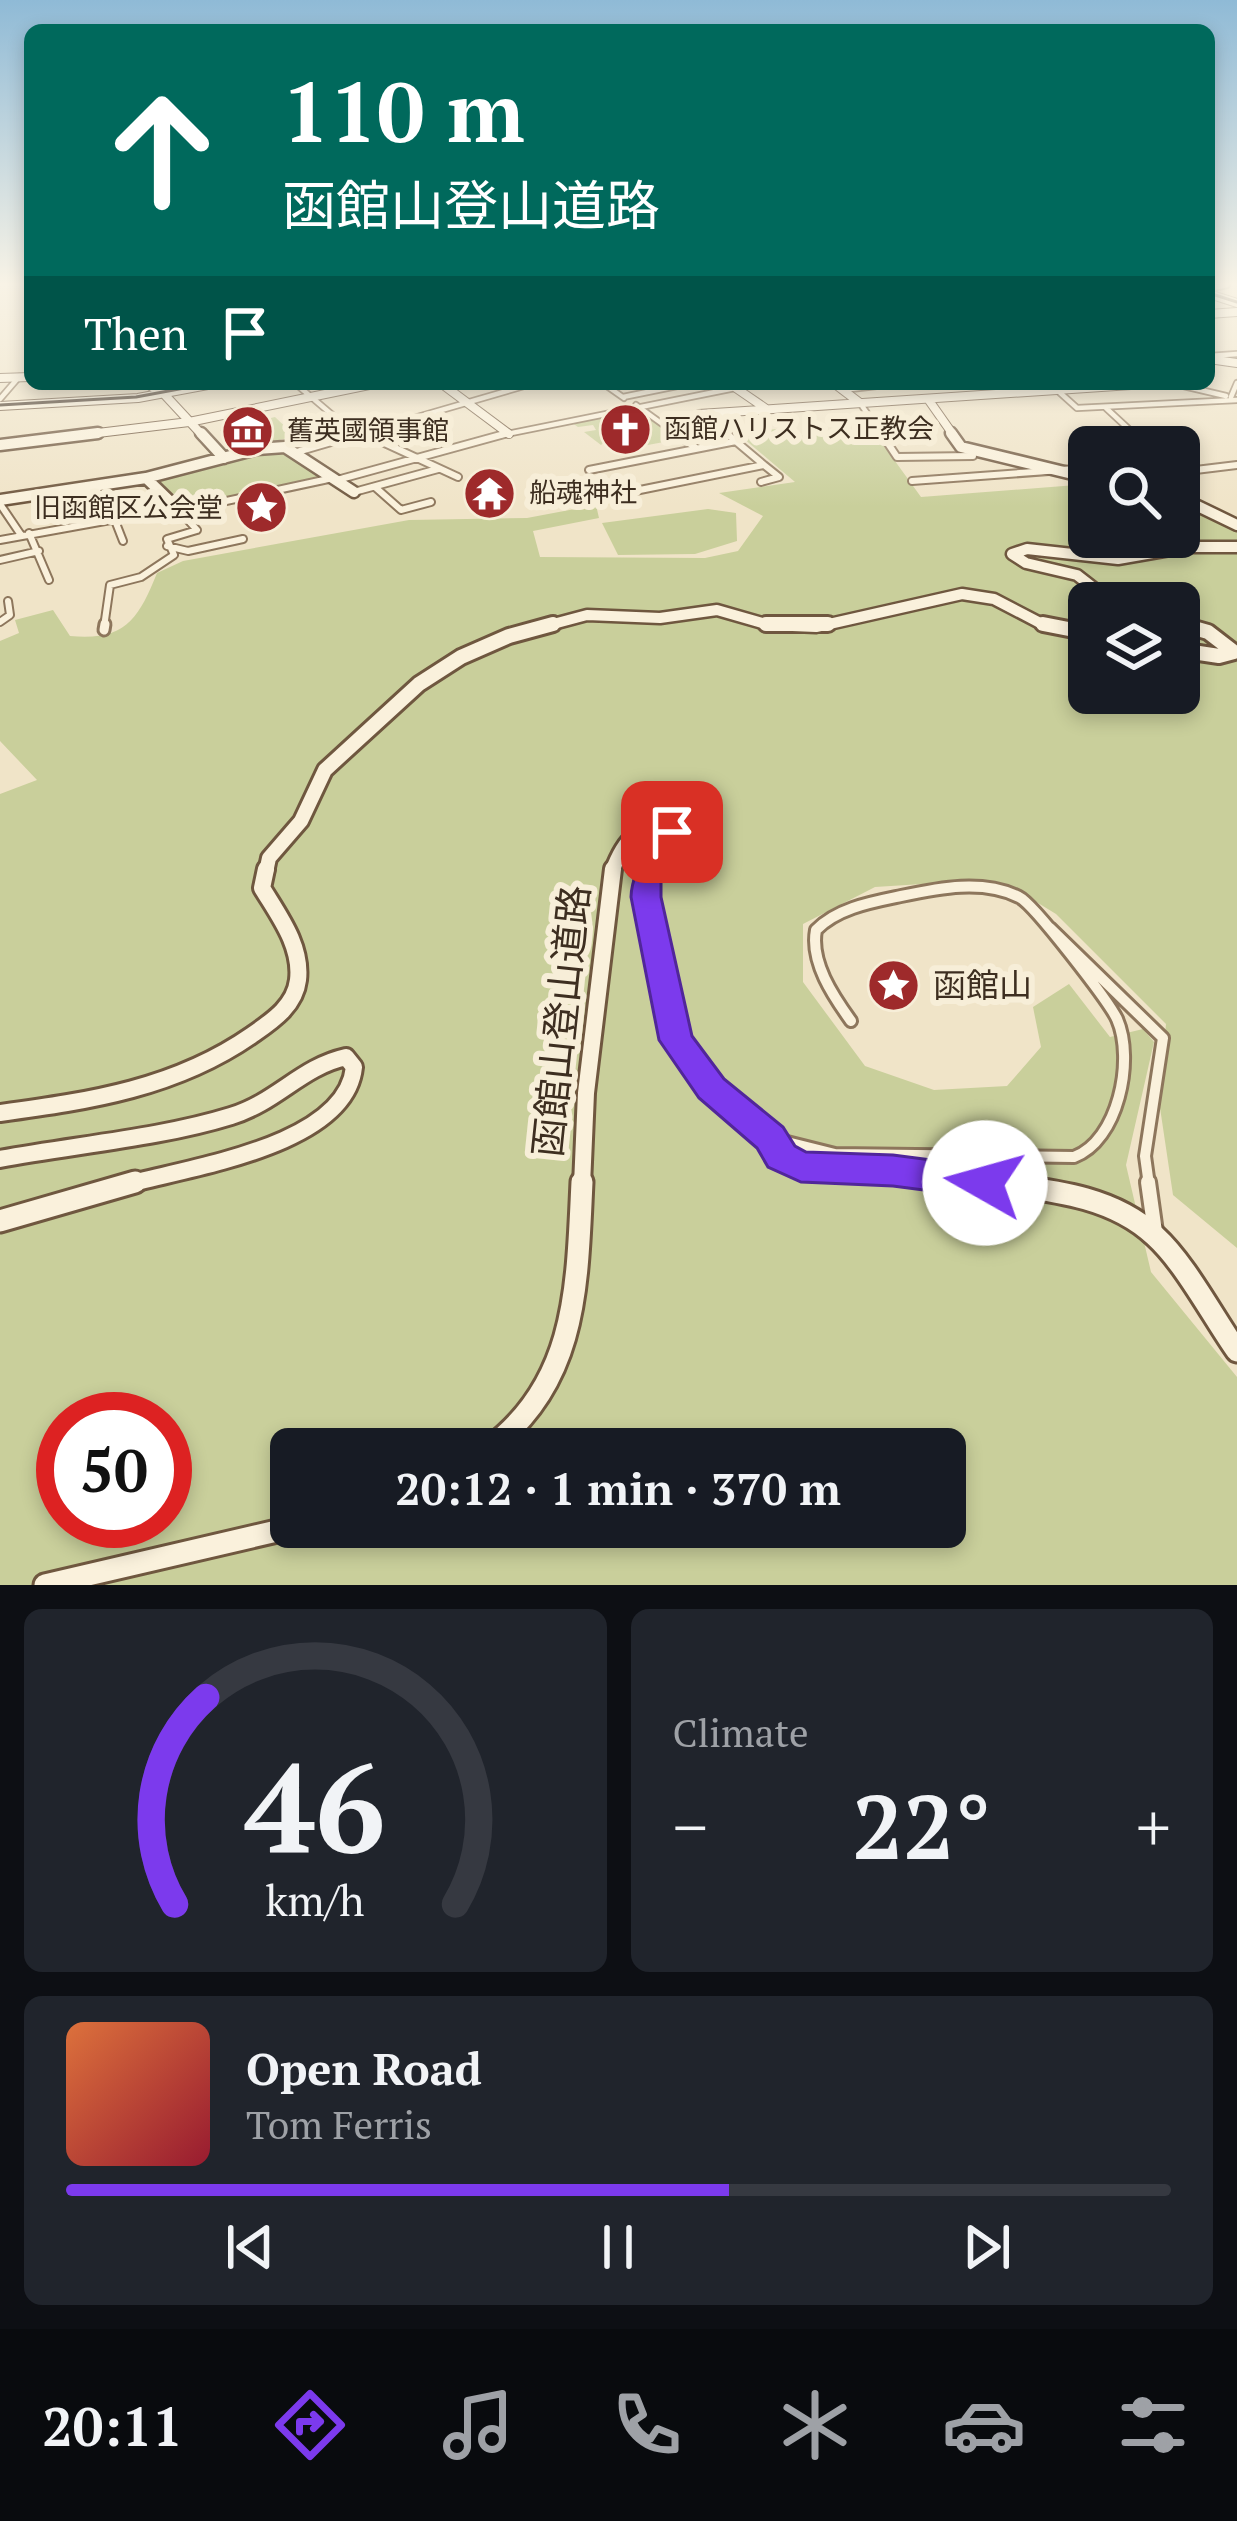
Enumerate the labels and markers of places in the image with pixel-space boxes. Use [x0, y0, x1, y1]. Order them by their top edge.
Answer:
church icon: 函館ハリストス正教会 [597, 401, 653, 457]
museum icon: 舊英國領事館 [220, 403, 276, 459]
place label: 函館ハリストス正教会 [664, 410, 934, 446]
place label: 舊英國領事館 [287, 412, 449, 448]
temple icon: 船魂神社 [462, 465, 518, 521]
place label: 船魂神社 [529, 474, 637, 510]
place icon: 旧函館区公会堂 [234, 480, 290, 536]
place label: 旧函館区公会堂 [34, 489, 223, 525]
pin [621, 781, 723, 883]
place icon: 函館山 [866, 957, 922, 1013]
place label: 函館山 [933, 963, 1032, 1006]

